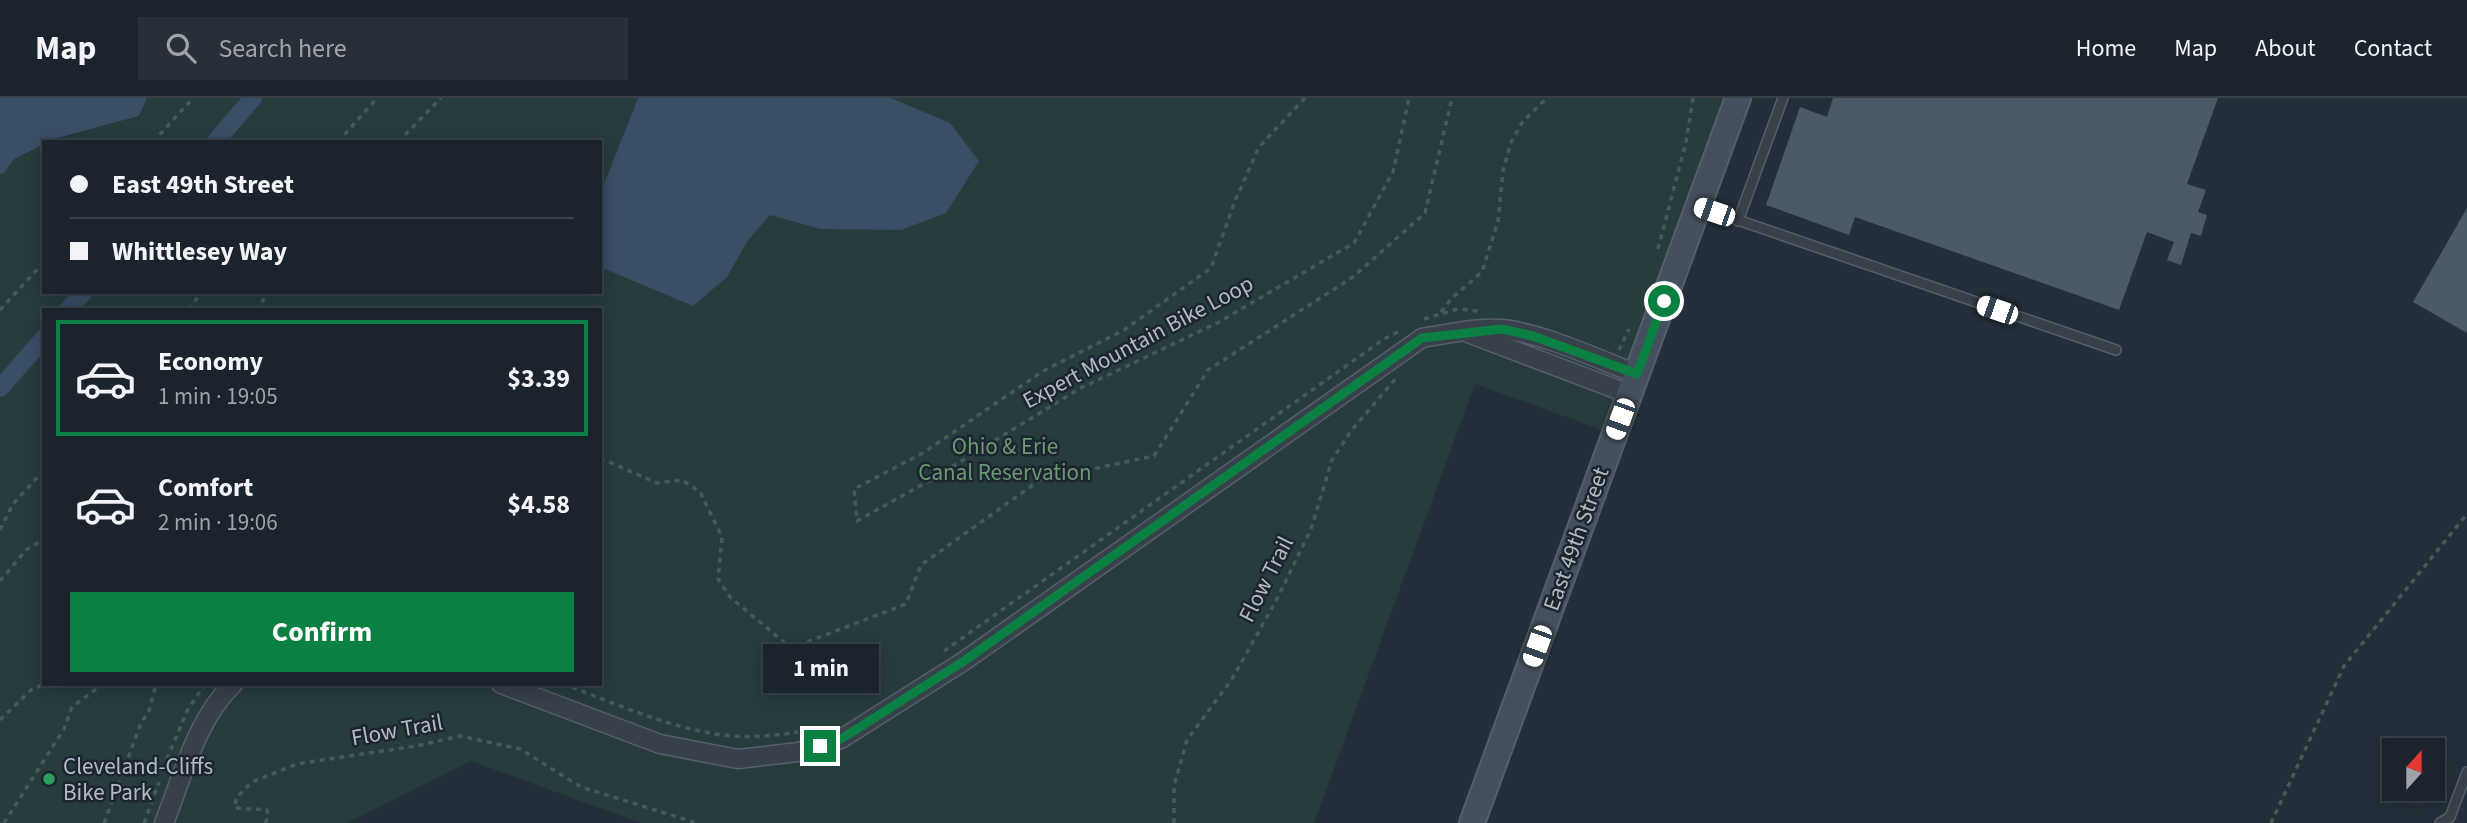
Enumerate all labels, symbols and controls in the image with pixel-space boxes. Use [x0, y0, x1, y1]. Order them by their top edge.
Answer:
search box [138, 17, 628, 80]
text: Map [35, 25, 96, 72]
icon: search [162, 29, 200, 67]
text: Search here [218, 30, 347, 67]
text: Home [2076, 31, 2136, 66]
text: Map [2174, 31, 2217, 66]
text: About [2255, 31, 2316, 66]
text: Contact [2354, 31, 2432, 66]
text: East 49th Street [112, 166, 294, 203]
car [1691, 195, 1738, 229]
text: Whittlesey Way [112, 233, 287, 270]
street label: Expert Mountain Bike Loop [1017, 267, 1259, 417]
route start [1648, 285, 1680, 317]
car [1974, 293, 2021, 327]
text: Economy [158, 343, 263, 380]
icon: car [74, 347, 137, 410]
text: $3.39 [507, 360, 570, 397]
text: 1 min · 19:05 [158, 380, 278, 413]
car [1603, 396, 1638, 442]
park label: Ohio & Erie Canal Reservation [918, 430, 1092, 489]
street label: East 49th Street [1535, 462, 1617, 615]
text: Comfort [158, 469, 253, 506]
icon: car [74, 473, 137, 536]
text: $4.58 [507, 486, 570, 523]
text: 2 min · 19:06 [158, 506, 278, 539]
street label: Flow Trail [1230, 530, 1302, 628]
button: Confirm [70, 592, 574, 672]
car [1520, 623, 1555, 669]
callout: 1 min [762, 644, 878, 694]
text: 1 min [793, 652, 849, 685]
street label: Flow Trail [349, 706, 445, 754]
route end [804, 730, 836, 762]
north arrow [2382, 738, 2445, 802]
map controls [2382, 738, 2445, 801]
place label: Cleveland-Cliffs Bike Park [63, 750, 213, 809]
marker: Cleveland-Cliffs Bike Park [41, 771, 57, 787]

